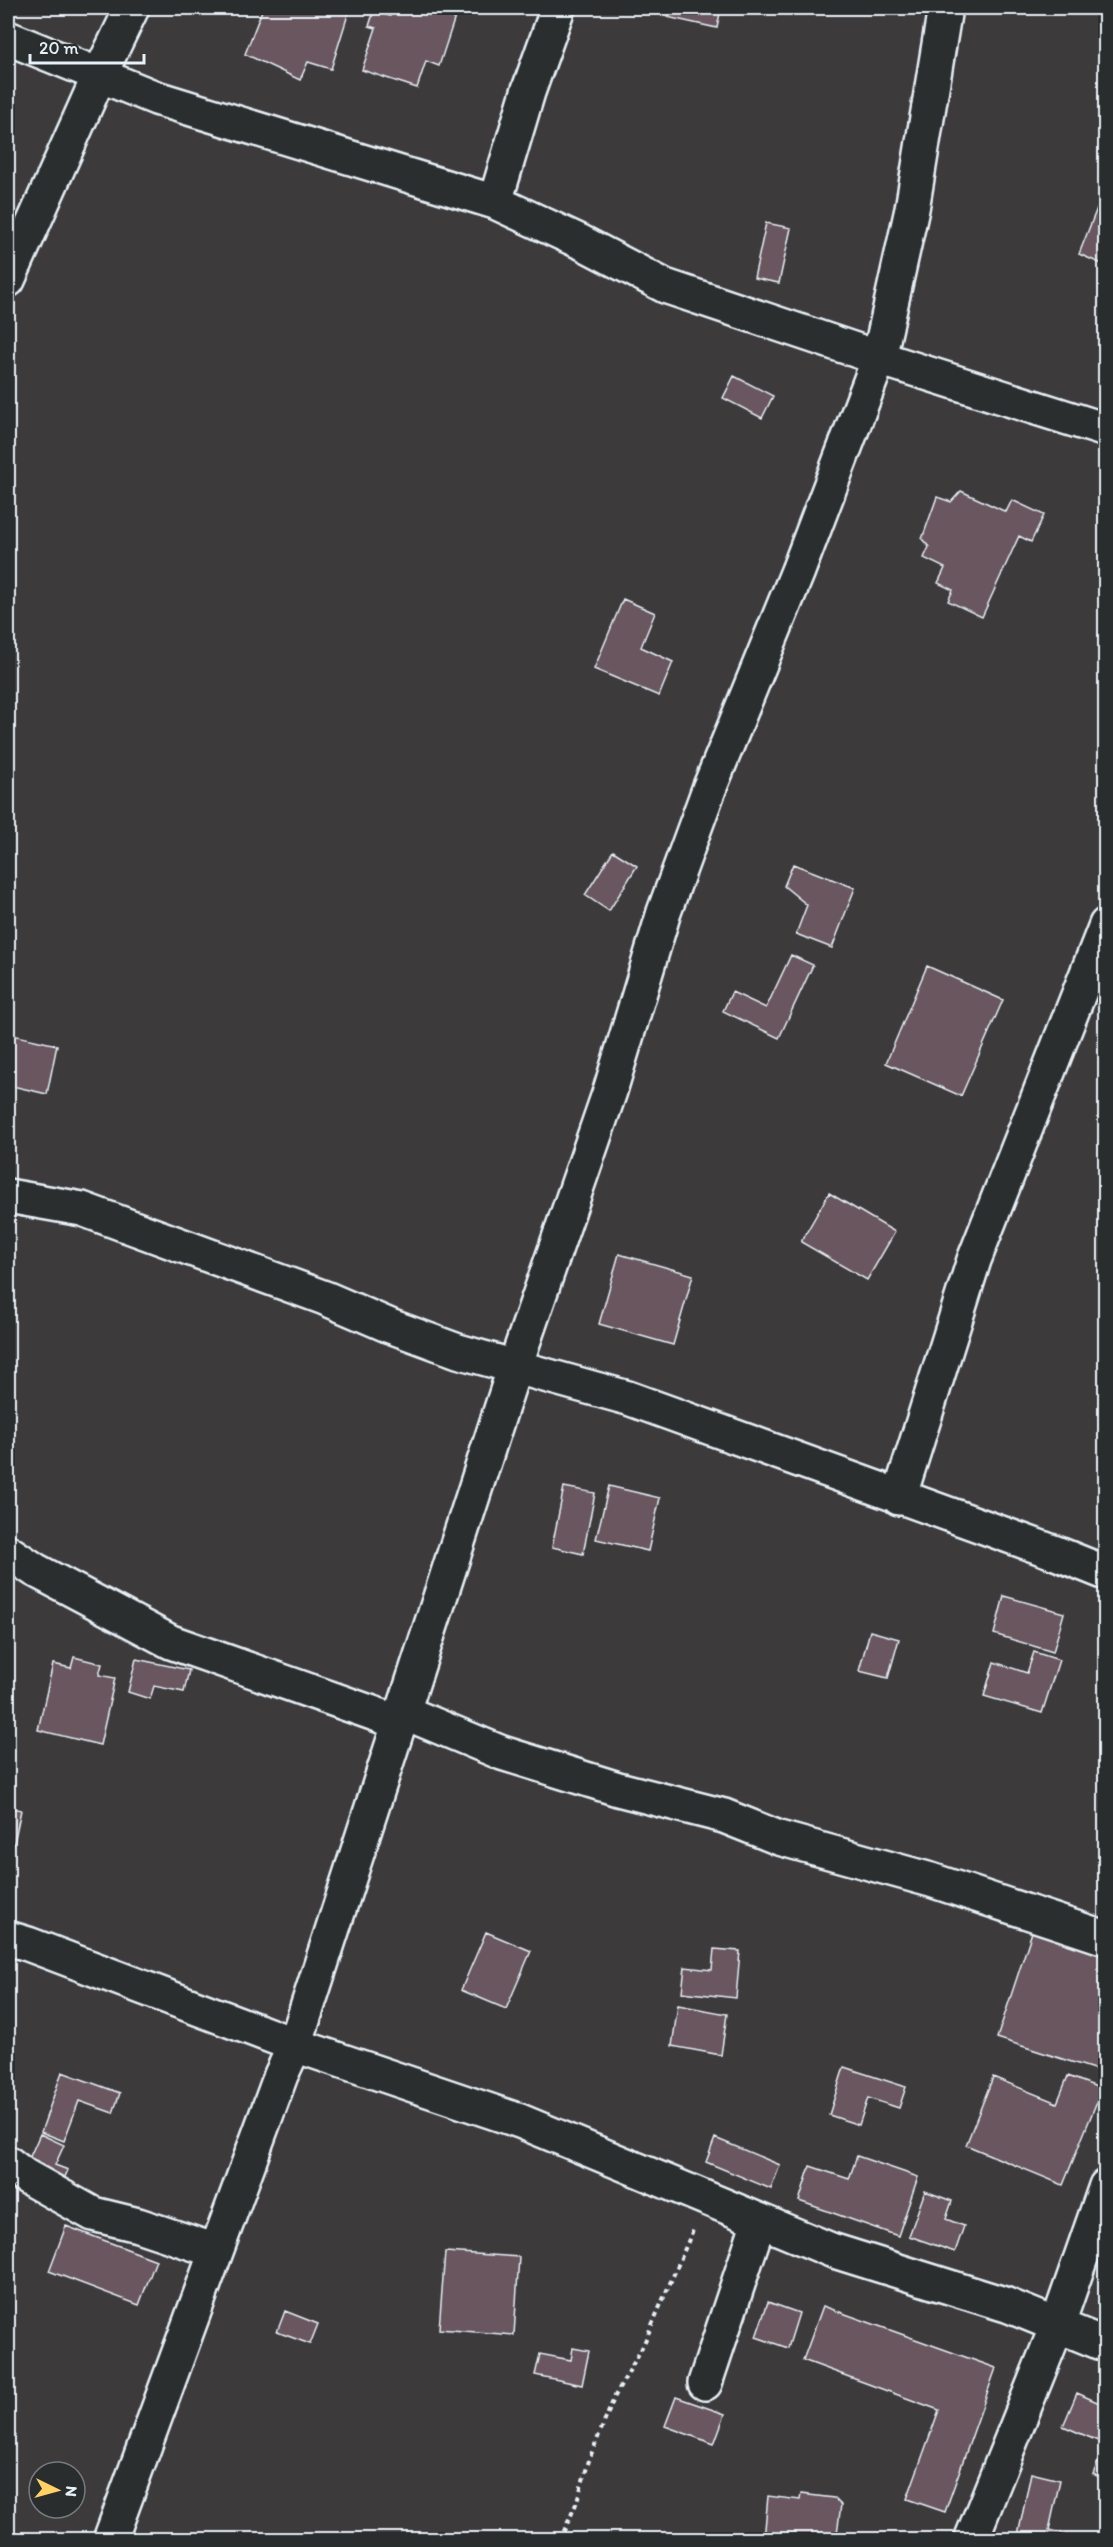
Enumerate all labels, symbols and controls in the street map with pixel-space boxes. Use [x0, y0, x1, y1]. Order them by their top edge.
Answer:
scale bar [30, 27, 144, 65]
text: 20 m [39, 37, 79, 59]
north arrow [27, 2460, 87, 2520]
text: N [62, 2485, 81, 2497]

